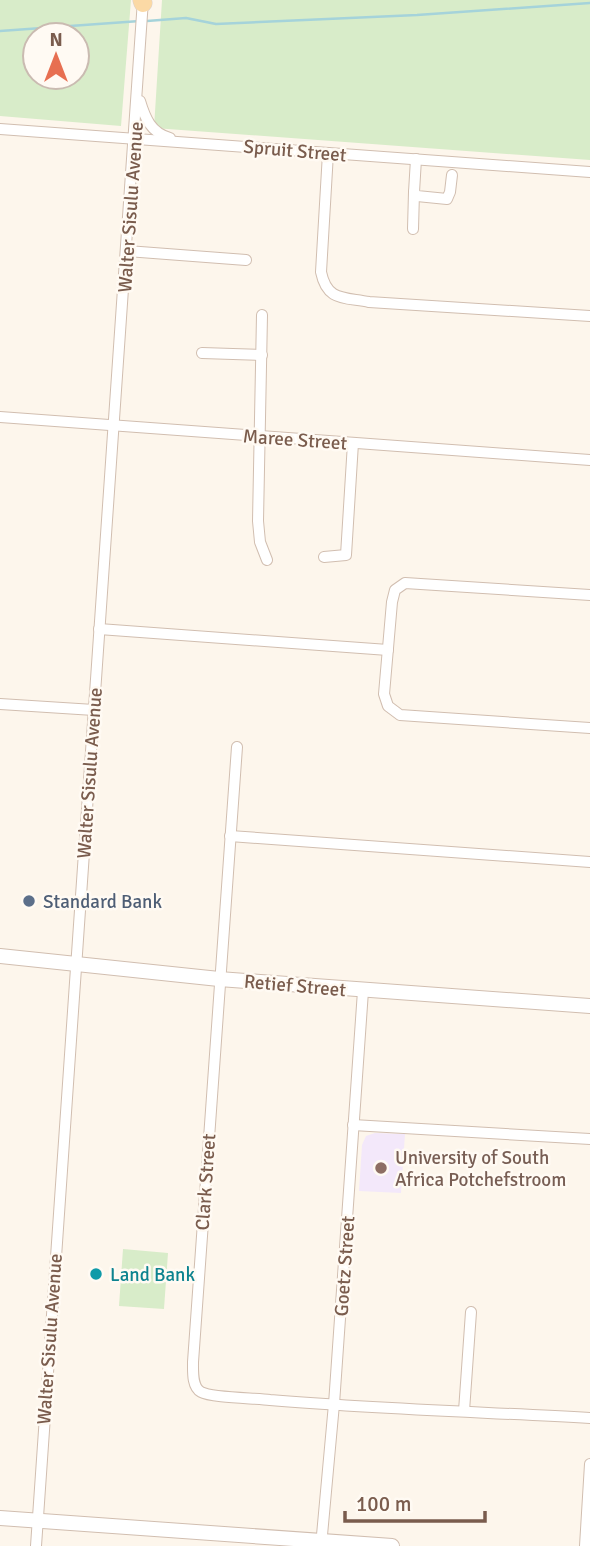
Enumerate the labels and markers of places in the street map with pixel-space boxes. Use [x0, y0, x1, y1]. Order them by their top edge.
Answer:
place label: Standard Bank [43, 890, 162, 914]
marker: Standard Bank [21, 893, 37, 909]
place label: University of South Africa Potchefstroom [395, 1146, 566, 1192]
marker: University of South Africa Potchefstroom [373, 1160, 389, 1176]
place label: Land Bank [110, 1263, 195, 1287]
marker: Land Bank [88, 1266, 104, 1282]

